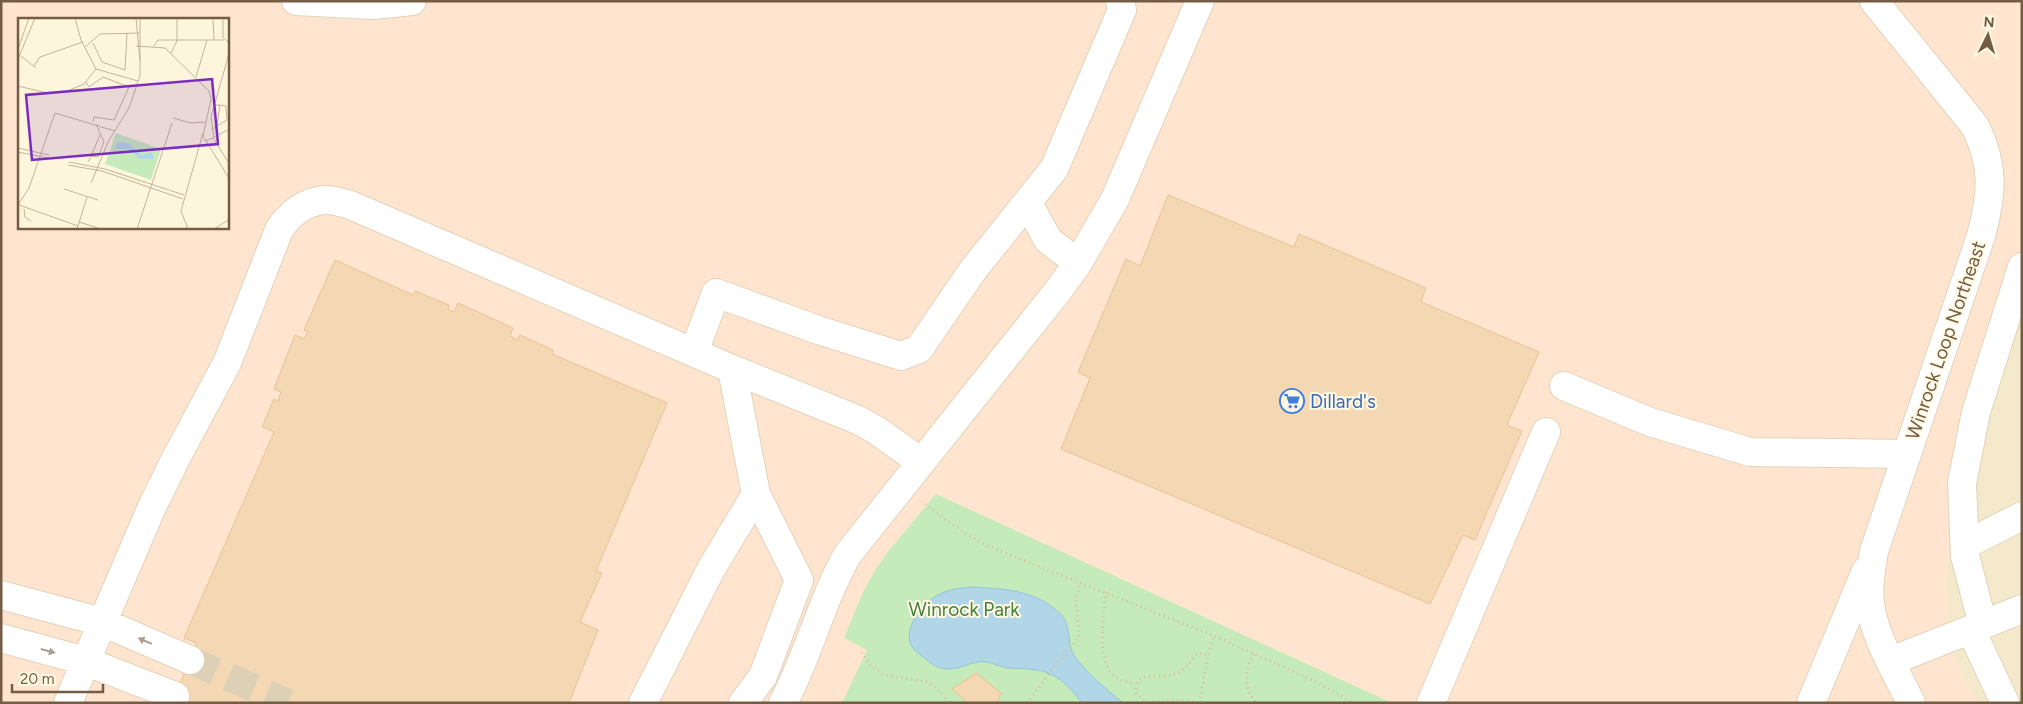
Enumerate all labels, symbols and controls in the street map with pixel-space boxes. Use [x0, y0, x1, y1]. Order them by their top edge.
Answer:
north arrow [1963, 10, 2013, 60]
text: N [1983, 14, 1995, 31]
inset map [18, 18, 229, 229]
street label: Winrock Loop Northeast [1901, 238, 1990, 443]
supermarket icon: Dillard's [1279, 388, 1305, 414]
place label: Dillard's [1310, 390, 1376, 413]
park label: Winrock Park [908, 598, 1020, 621]
one-way arrow [138, 636, 152, 644]
one-way arrow [41, 648, 56, 656]
scale bar [12, 662, 104, 694]
text: 20 m [20, 670, 54, 688]

